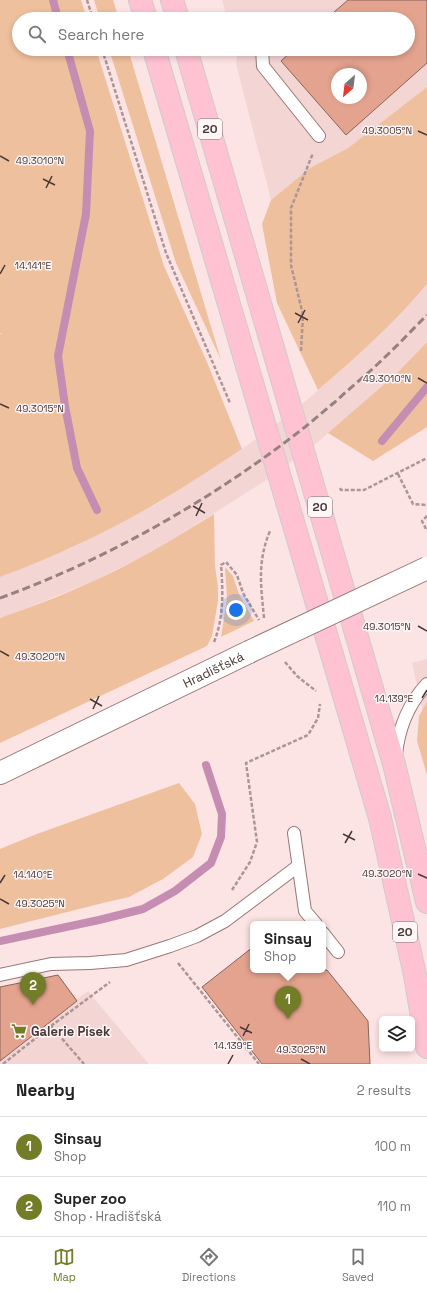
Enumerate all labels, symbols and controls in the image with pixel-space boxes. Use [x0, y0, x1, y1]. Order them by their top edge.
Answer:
search box [12, 12, 415, 56]
icon: search [26, 23, 48, 45]
text: Search here [58, 25, 144, 44]
north arrow [331, 68, 367, 104]
road number: 20 [198, 119, 222, 139]
text: 49.3005°N [362, 124, 412, 137]
text: 49.3010°N [16, 154, 64, 167]
text: 14.141°E [15, 259, 52, 272]
text: 49.3010°N [363, 372, 411, 385]
text: 49.3015°N [16, 402, 64, 415]
road number: 20 [308, 497, 332, 517]
your location [226, 600, 246, 620]
text: 49.3015°N [363, 620, 411, 633]
street label: Hradišťská [180, 648, 247, 692]
text: 49.3020°N [15, 650, 65, 663]
text: 14.139°E [375, 692, 414, 705]
text: 49.3020°N [362, 867, 412, 880]
text: 14.140°E [14, 868, 53, 881]
text: 49.3025°N [15, 897, 65, 910]
popup [250, 921, 326, 973]
road number: 20 [393, 922, 417, 942]
text: Sinsay [264, 929, 312, 948]
text: Shop [264, 948, 296, 965]
pin: 2 [20, 972, 46, 1005]
pin: 1 [275, 986, 301, 1019]
map controls [379, 1016, 415, 1052]
button: layers [379, 1016, 415, 1052]
supermarket icon: Galerie Písek [10, 1022, 28, 1040]
place label: Galerie Písek [31, 1023, 111, 1040]
text: 14.139°E [214, 1039, 253, 1052]
text: 49.3025°N [276, 1043, 326, 1056]
text: Nearby [16, 1079, 75, 1101]
text: 2 results [357, 1082, 411, 1099]
text: Sinsay [54, 1129, 102, 1148]
text: 1 [26, 1138, 32, 1155]
text: 100 m [374, 1138, 411, 1155]
text: Shop [54, 1148, 86, 1165]
text: Super zoo [54, 1189, 126, 1208]
text: 2 [25, 1198, 33, 1215]
text: 110 m [377, 1198, 411, 1215]
text: Shop · Hradišťská [54, 1208, 161, 1225]
tab: Map [53, 1246, 76, 1284]
tab: Directions [182, 1246, 236, 1284]
tab: Saved [342, 1246, 374, 1284]

